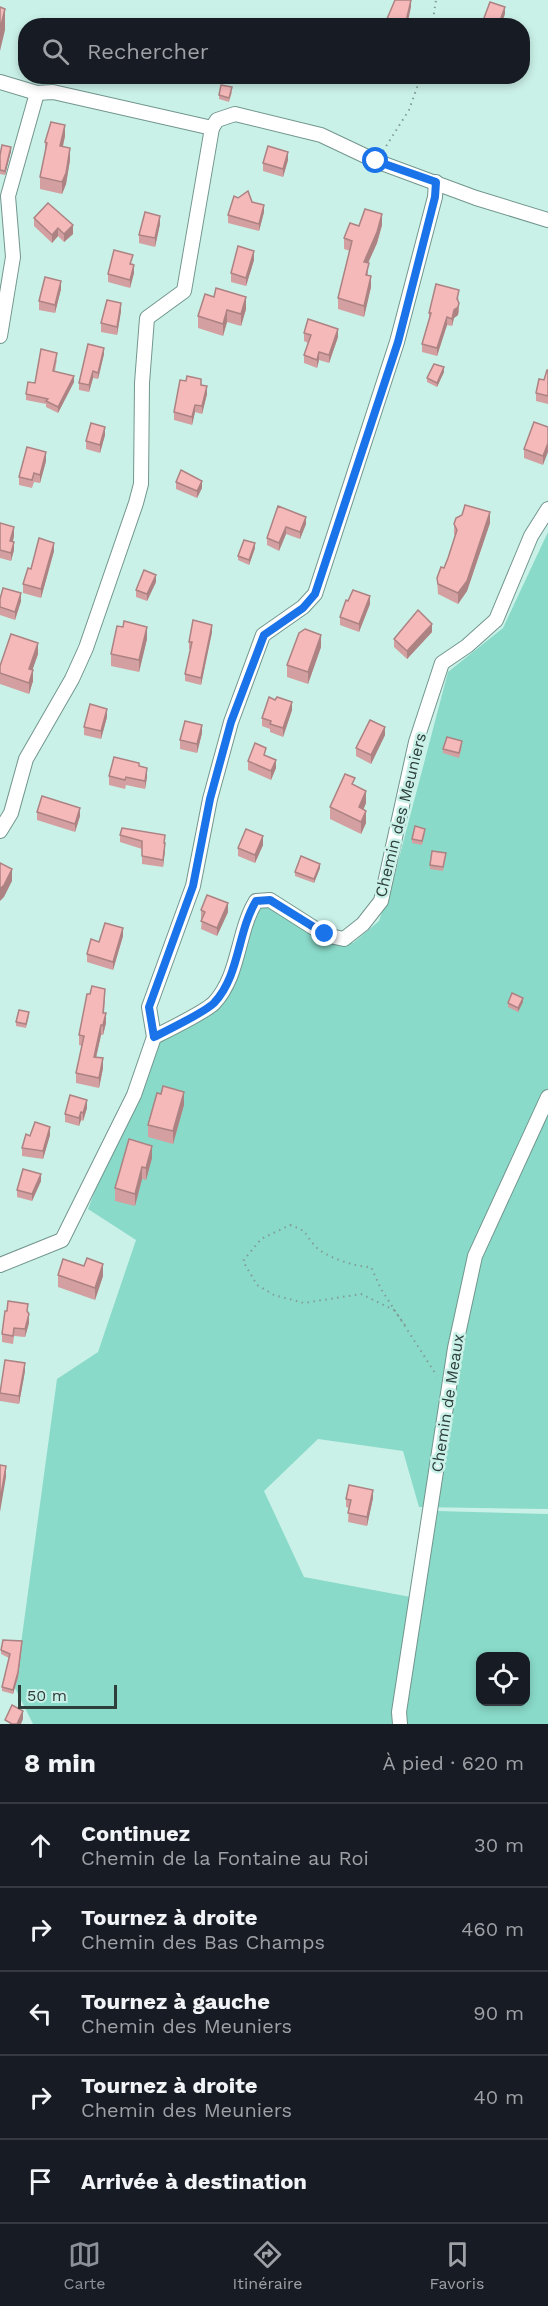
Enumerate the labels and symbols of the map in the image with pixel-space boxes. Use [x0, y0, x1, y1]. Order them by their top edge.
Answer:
route start [362, 147, 388, 173]
street label: Chemin des Meuniers [371, 731, 430, 899]
route end [311, 920, 337, 946]
street label: Chemin de Meaux [427, 1332, 468, 1474]
scale bar [18, 1682, 117, 1710]

